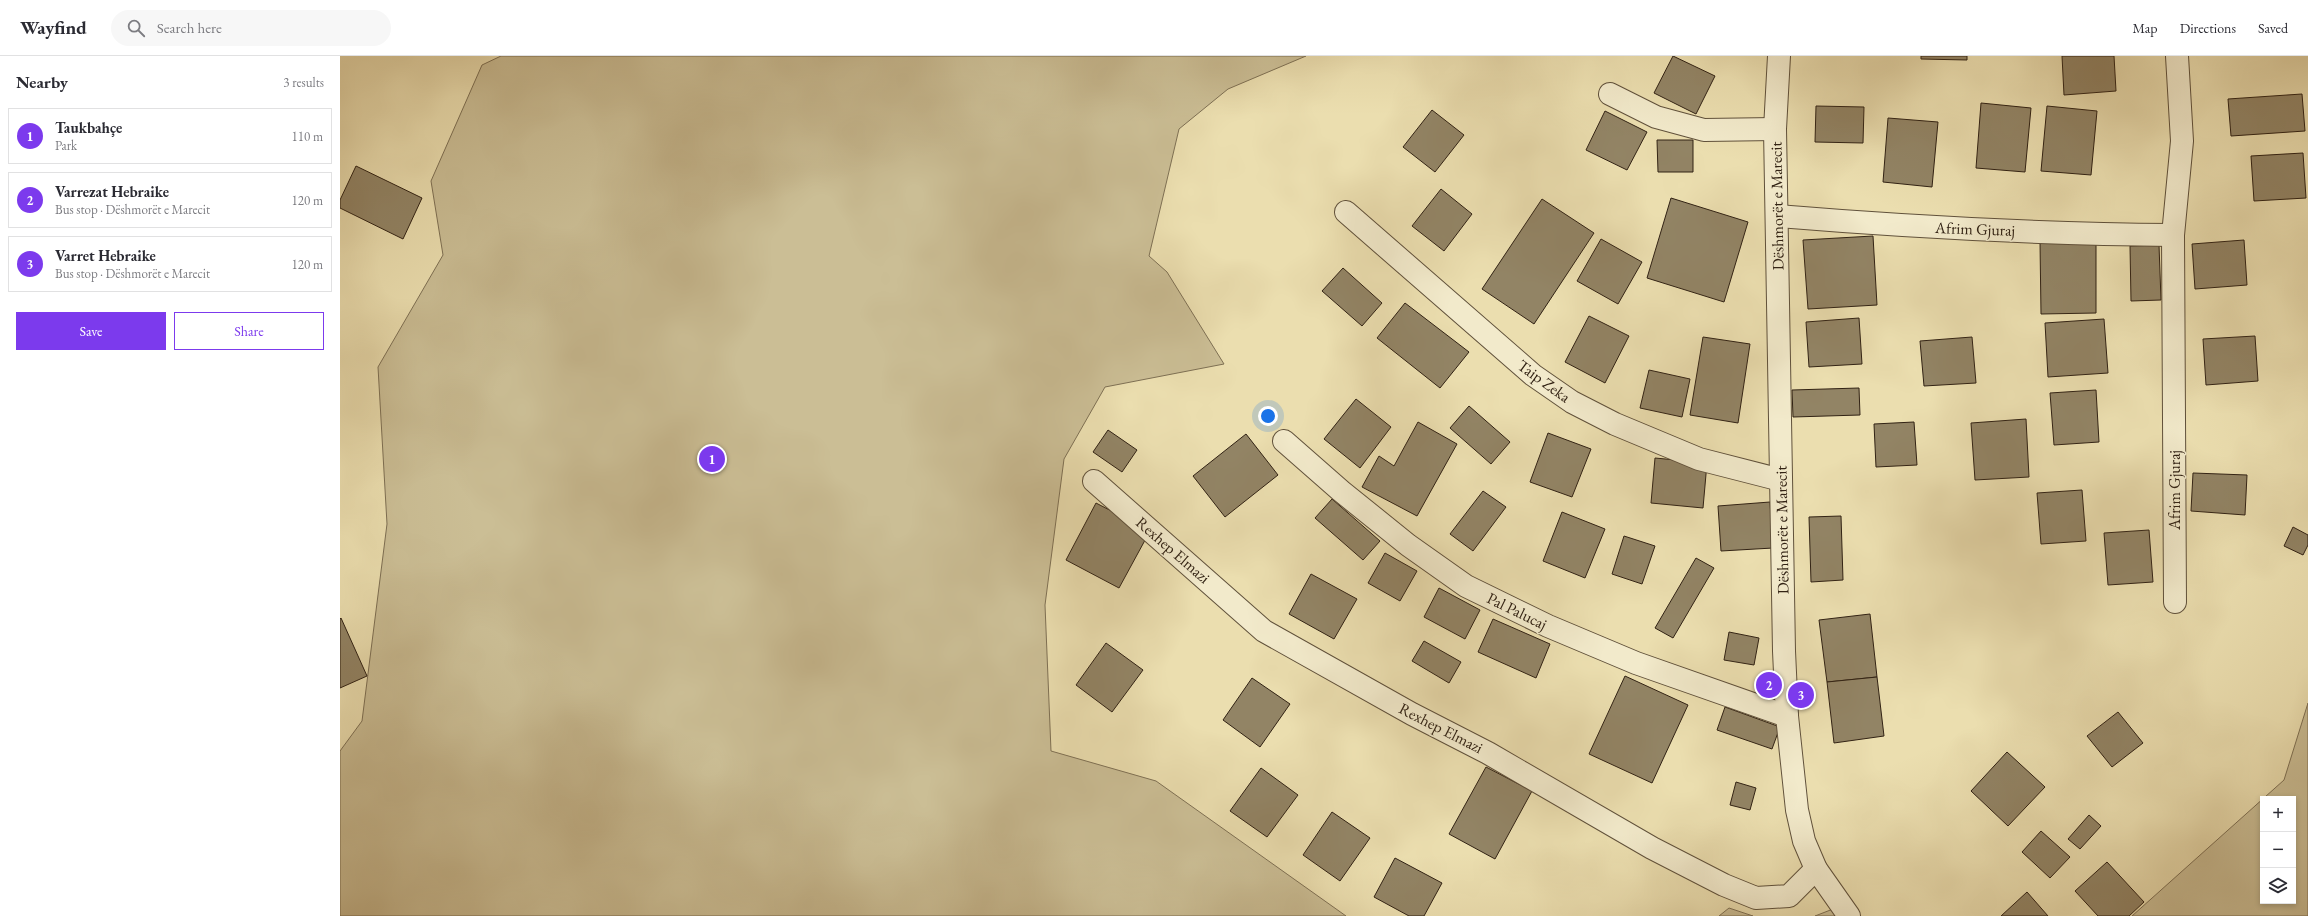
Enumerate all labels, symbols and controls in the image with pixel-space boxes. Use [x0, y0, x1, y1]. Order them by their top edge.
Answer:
search box [111, 10, 391, 46]
text: Wayfind [20, 15, 87, 40]
icon: search [125, 17, 147, 39]
text: Search here [157, 18, 222, 37]
text: Map [2132, 19, 2158, 37]
text: Directions [2180, 19, 2236, 37]
text: Saved [2258, 19, 2288, 37]
text: Nearby [16, 71, 68, 93]
text: 3 results [283, 74, 324, 91]
text: Taukbahçe [55, 118, 122, 137]
text: 1 [27, 128, 33, 145]
text: 110 m [292, 128, 323, 145]
text: Park [55, 137, 77, 154]
street label: Dëshmorët e Marecit [1765, 141, 1789, 271]
text: Varrezat Hebraike [55, 182, 169, 201]
text: 2 [27, 192, 33, 209]
text: 120 m [292, 192, 323, 209]
text: Bus stop · Dëshmorët e Marecit [55, 201, 210, 218]
street label: Afrim Gjuraj [1934, 217, 2015, 241]
text: Varret Hebraike [55, 246, 156, 265]
text: 3 [27, 256, 33, 273]
text: 120 m [292, 256, 323, 273]
text: Bus stop · Dëshmorët e Marecit [55, 265, 210, 282]
button: Save [16, 312, 166, 350]
button: Share [174, 312, 324, 350]
street label: Taip Zeka [1513, 355, 1575, 408]
your location [1258, 406, 1278, 426]
pin: 1 [699, 444, 725, 474]
street label: Afrim Gjuraj [2164, 450, 2185, 531]
street label: Dëshmorët e Marecit [1770, 465, 1794, 595]
street label: Rexhep Elmazi [1132, 512, 1215, 588]
street label: Pal Palucaj [1484, 587, 1550, 635]
pin: 2 [1756, 670, 1782, 700]
pin: 3 [1788, 680, 1814, 710]
street label: Rexhep Elmazi [1395, 698, 1487, 758]
map controls [2260, 796, 2296, 904]
button: + [2260, 796, 2296, 832]
button: − [2260, 832, 2296, 868]
button: layers [2260, 868, 2296, 904]

